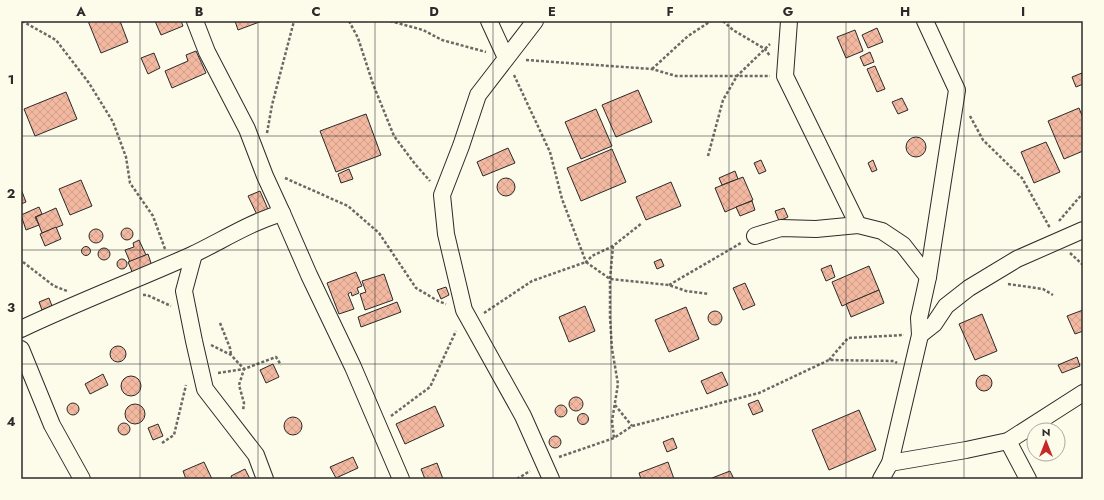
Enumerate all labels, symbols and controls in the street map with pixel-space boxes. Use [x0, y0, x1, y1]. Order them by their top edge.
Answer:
text: A [75, 2, 86, 21]
text: B [195, 2, 204, 21]
text: C [311, 2, 321, 21]
text: D [429, 2, 439, 21]
text: E [548, 2, 556, 21]
text: F [666, 2, 674, 21]
text: G [783, 2, 794, 21]
text: H [900, 2, 910, 21]
text: I [1021, 2, 1025, 21]
text: 1 [8, 70, 14, 89]
text: 2 [7, 184, 15, 203]
text: 3 [7, 298, 15, 317]
text: 4 [6, 412, 16, 431]
north arrow [1026, 422, 1066, 462]
text: N [1042, 424, 1050, 440]

